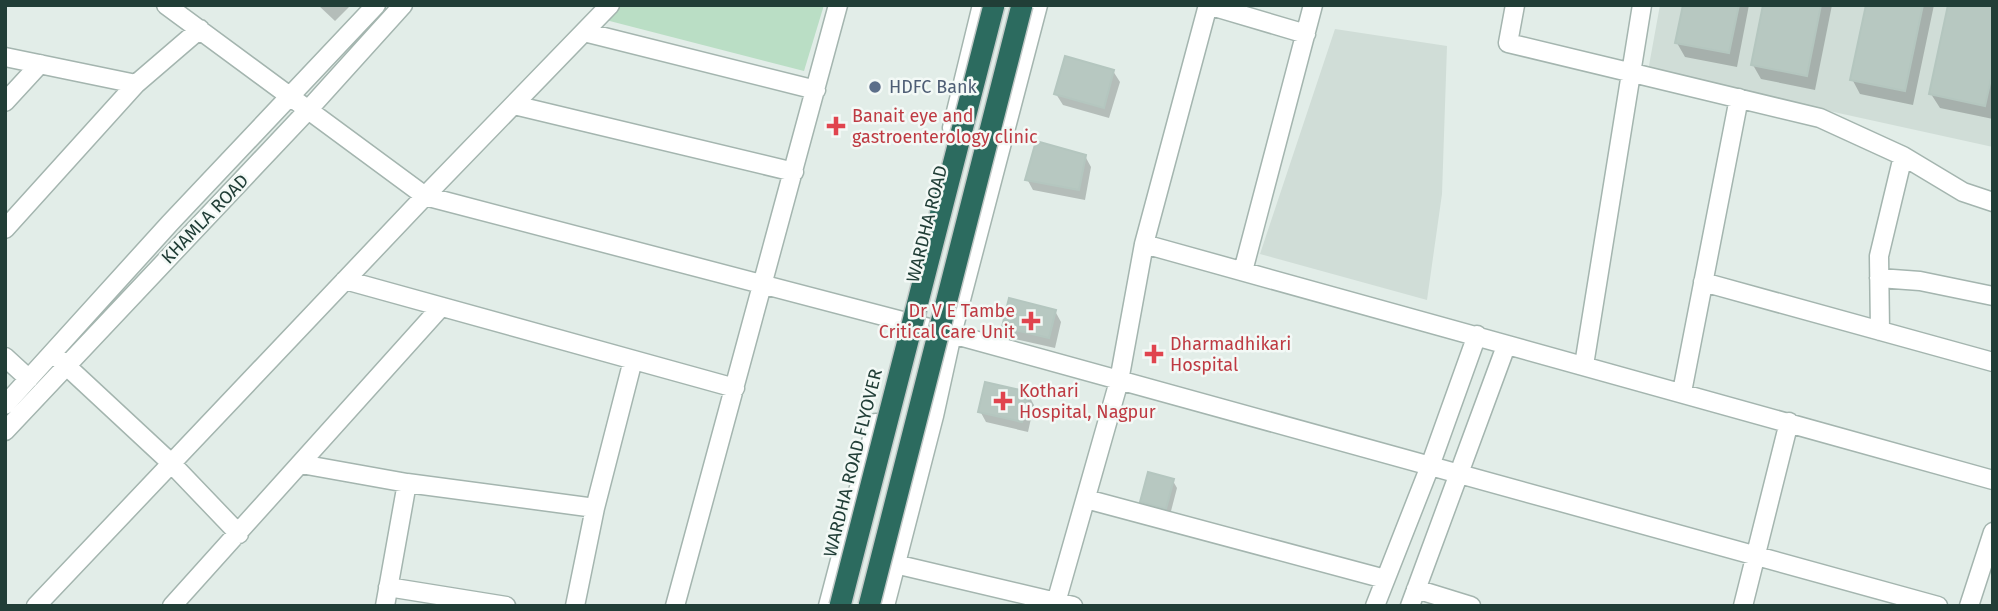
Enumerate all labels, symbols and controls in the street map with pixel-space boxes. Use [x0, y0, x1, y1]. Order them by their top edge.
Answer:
place label: HDFC Bank [889, 76, 977, 98]
marker: HDFC Bank [867, 79, 883, 95]
place label: Banait eye and gastroenterology clinic [852, 105, 1038, 148]
marker: Banait eye and gastroenterology clinic [826, 116, 846, 136]
street label: WARDHA ROAD [902, 163, 952, 285]
street label: KHAMLA ROAD [157, 170, 253, 268]
place label: Dr V E Tambe Critical Care Unit [879, 300, 1015, 343]
marker: Dr V E Tambe Critical Care Unit [1021, 311, 1041, 331]
place label: Dharmadhikari Hospital [1170, 333, 1291, 376]
marker: Dharmadhikari Hospital [1144, 344, 1164, 364]
street label: WARDHA ROAD FLYOVER [819, 367, 887, 559]
place label: Kothari Hospital, Nagpur [1019, 380, 1156, 423]
marker: Kothari Hospital, Nagpur [993, 391, 1013, 411]

